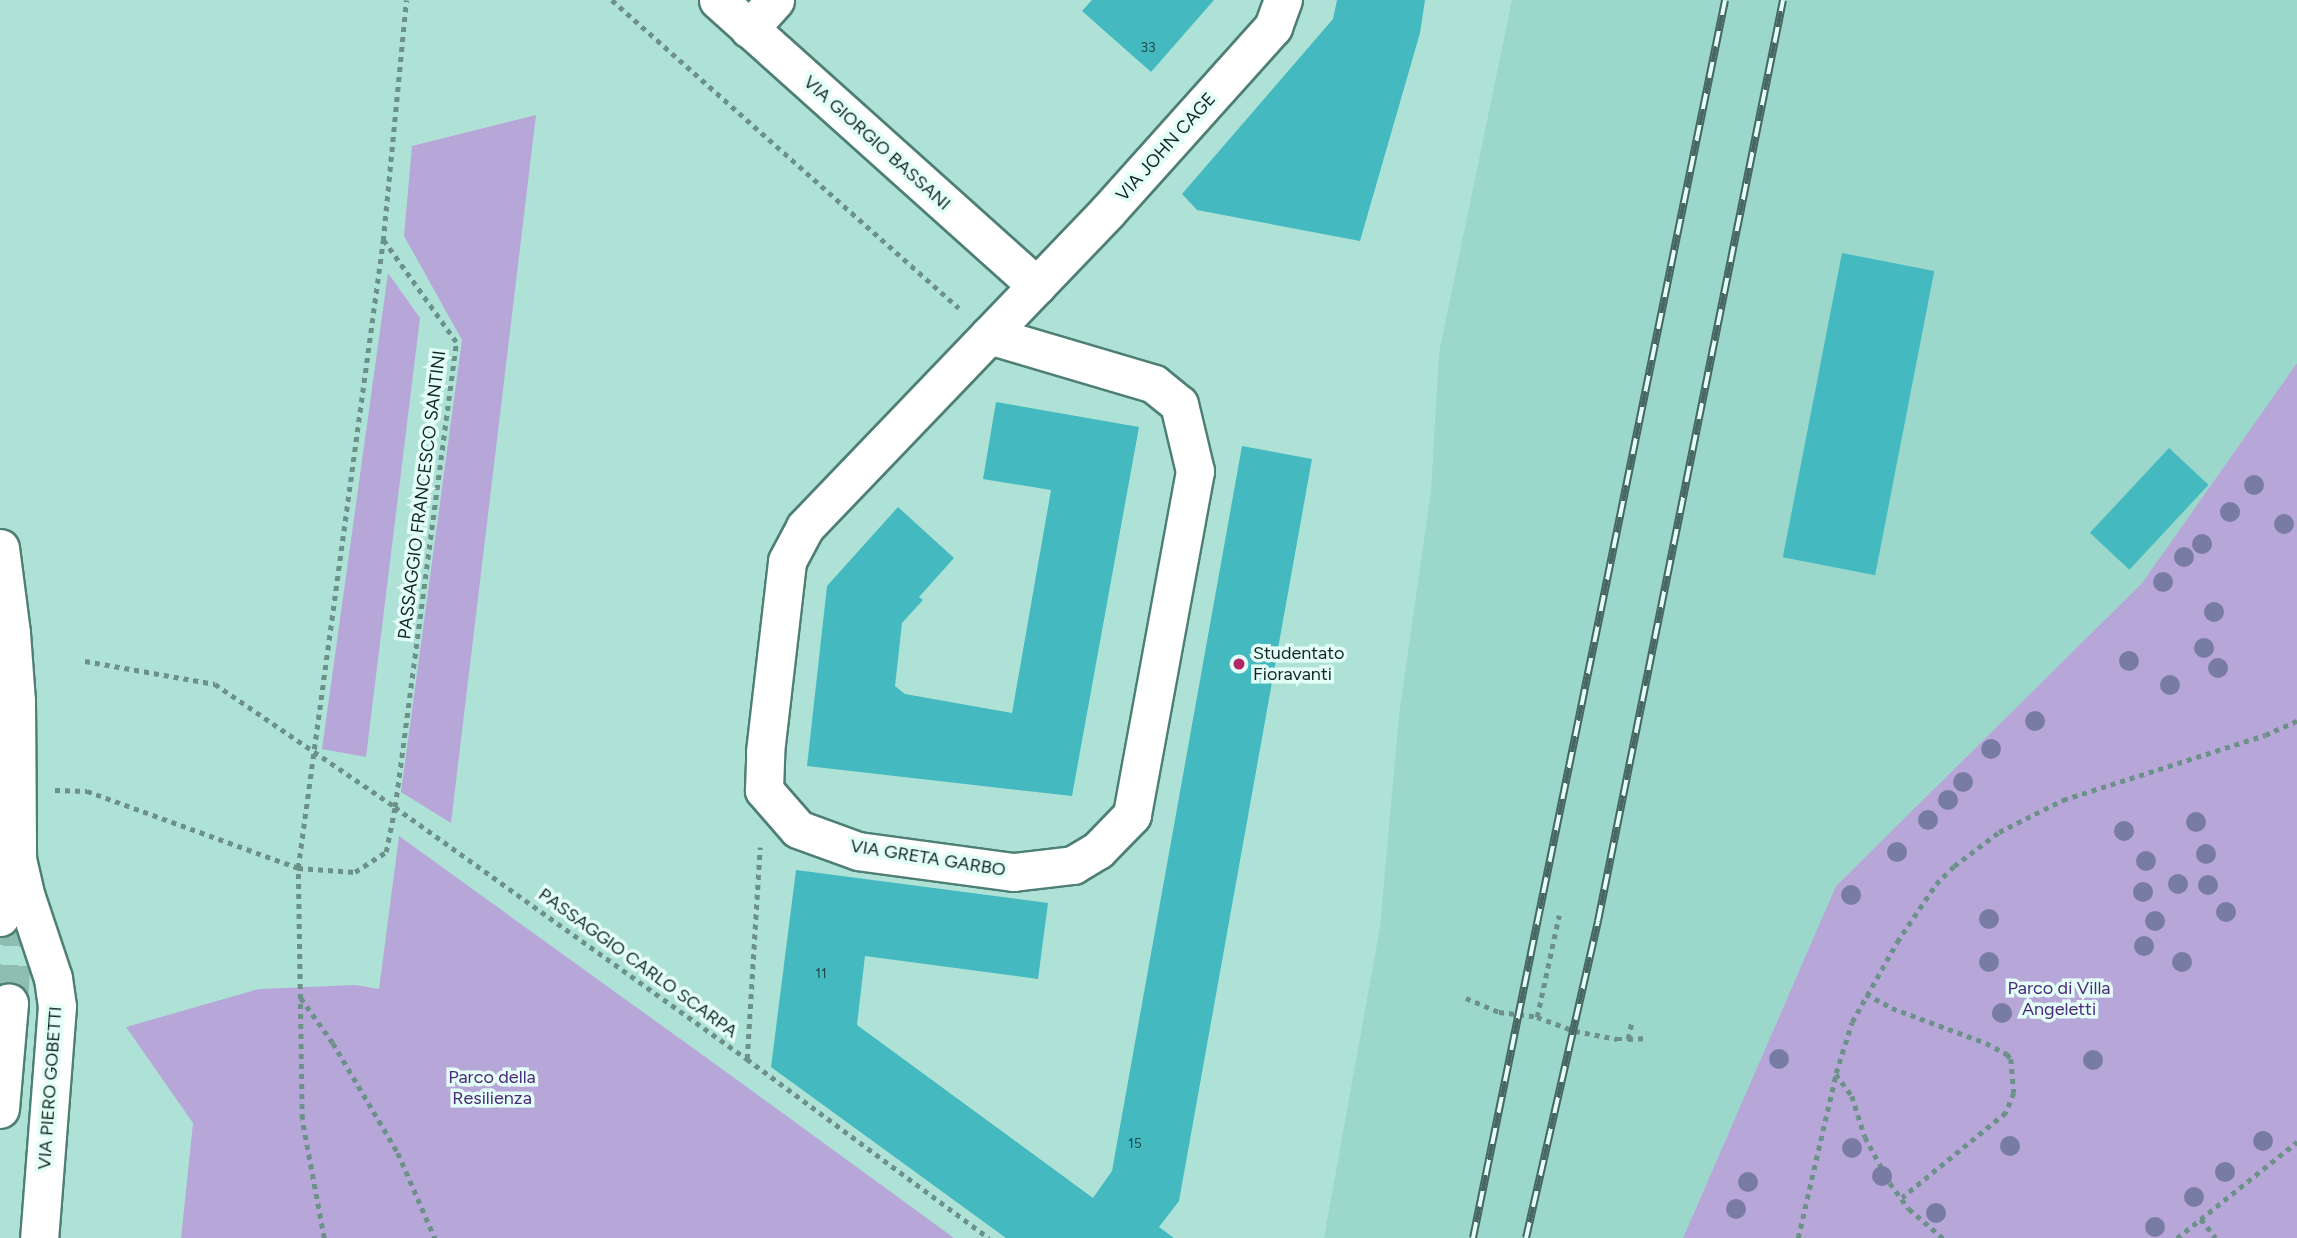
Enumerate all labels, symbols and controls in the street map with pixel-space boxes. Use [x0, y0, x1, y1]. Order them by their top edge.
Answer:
house number: 33 [1140, 40, 1156, 56]
street label: VIA GIORGIO BASSANI [799, 71, 955, 215]
street label: VIA JOHN CAGE [1112, 88, 1220, 206]
street label: PASSAGGIO FRANCESCO SANTINI [394, 349, 450, 641]
place label: Studentato Fioravanti [1253, 643, 1344, 686]
marker: Studentato Fioravanti [1231, 656, 1247, 672]
street label: VIA GRETA GARBO [849, 835, 1007, 881]
street label: PASSAGGIO CARLO SCARPA [534, 884, 742, 1042]
house number: 11 [815, 966, 827, 982]
park label: Parco di Villa Angeletti [2007, 978, 2111, 1020]
street label: VIA PIERO GOBETTI [34, 1006, 66, 1170]
park label: Parco della Resilienza [448, 1067, 536, 1110]
house number: 15 [1128, 1136, 1142, 1152]

